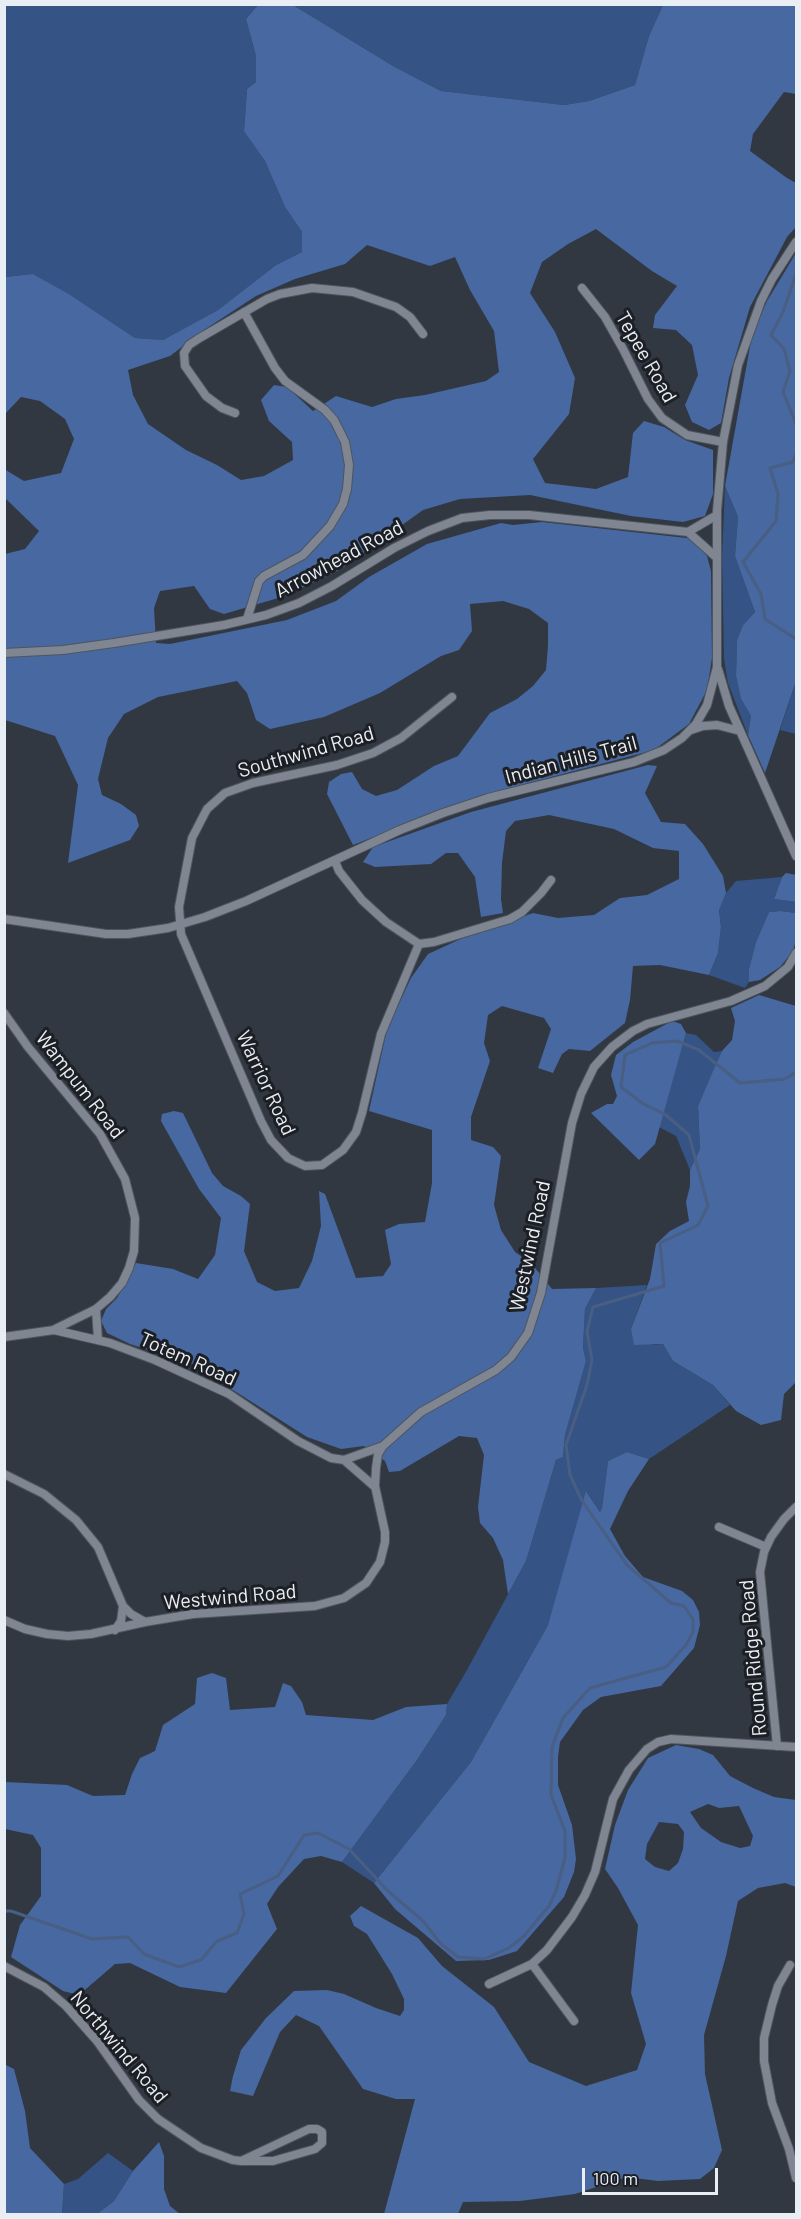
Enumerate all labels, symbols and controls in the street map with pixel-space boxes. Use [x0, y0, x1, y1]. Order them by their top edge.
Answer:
street label: Tepee Road [610, 307, 682, 407]
street label: Arrowhead Road [271, 515, 407, 603]
street label: Southwind Road [235, 721, 377, 783]
street label: Indian Hills Trail [503, 731, 639, 789]
street label: Wampum Road [31, 1026, 129, 1144]
street label: Warrior Road [231, 1027, 301, 1139]
street label: Westwind Road [504, 1178, 556, 1314]
street label: Totem Road [136, 1327, 240, 1391]
street label: Westwind Road [163, 1579, 297, 1615]
street label: Round Ridge Road [734, 1579, 772, 1737]
street label: Northwind Road [65, 1986, 173, 2108]
scale bar [585, 2156, 722, 2194]
text: 100 m [593, 2167, 638, 2189]

